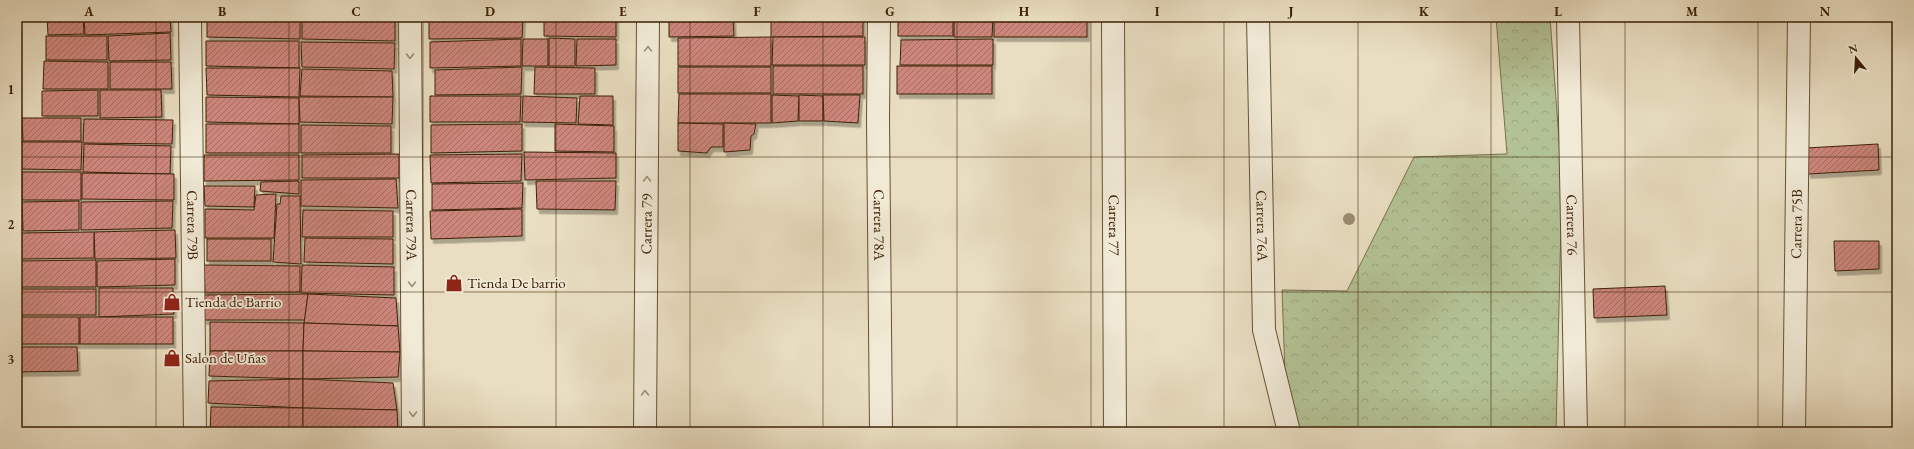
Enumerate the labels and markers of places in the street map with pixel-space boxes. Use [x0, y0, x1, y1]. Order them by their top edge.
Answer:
shop icon: Tienda De barrio [444, 273, 464, 293]
place label: Tienda De barrio [467, 273, 566, 292]
shop icon: Tienda de Barrio [162, 292, 182, 312]
place label: Tienda de Barrio [185, 292, 281, 311]
shop icon: Salon de Uñas [162, 348, 182, 368]
place label: Salon de Uñas [185, 348, 266, 367]

